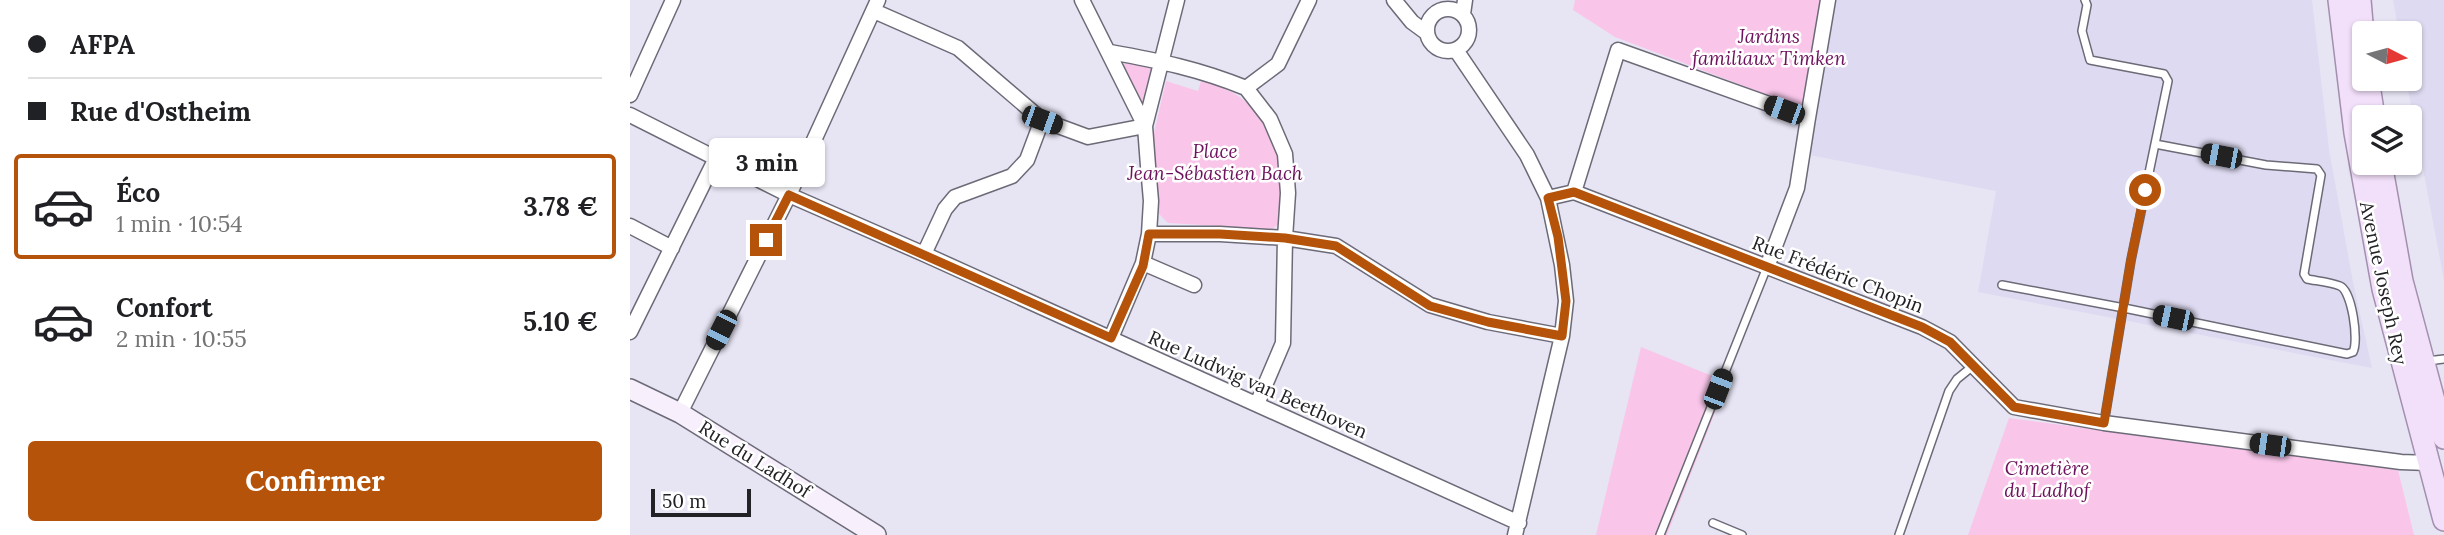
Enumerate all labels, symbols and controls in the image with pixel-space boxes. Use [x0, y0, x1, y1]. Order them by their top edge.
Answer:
north arrow [2352, 21, 2422, 91]
map controls [2352, 21, 2422, 175]
park label: Jardins familiaux Timken [1689, 24, 1846, 70]
text: AFPA [70, 28, 135, 61]
car [1761, 93, 1808, 127]
text: Rue d'Ostheim [70, 95, 251, 128]
car [1019, 103, 1066, 137]
button: layers [2352, 105, 2422, 175]
callout: 3 min [708, 138, 824, 188]
park label: Place Jean-Sébastien Bach [1126, 139, 1303, 185]
car [2199, 142, 2244, 170]
text: 3 min [736, 148, 798, 177]
route start [2129, 174, 2161, 206]
icon: car [32, 175, 95, 238]
text: Éco [116, 176, 160, 209]
text: 3.78 € [523, 190, 598, 223]
street label: Avenue Joseph Rey [2355, 198, 2413, 367]
text: 1 min · 10:54 [116, 209, 243, 238]
route end [750, 224, 782, 256]
street label: Rue Frédéric Chopin [1749, 230, 1927, 318]
icon: car [32, 290, 95, 353]
text: Confort [116, 291, 213, 324]
car [2151, 303, 2196, 333]
text: 5.10 € [523, 305, 598, 338]
car [703, 307, 740, 353]
text: 2 min · 10:55 [116, 324, 247, 353]
street label: Rue Ludwig van Beethoven [1145, 325, 1371, 443]
car [1701, 366, 1736, 412]
street label: Rue du Ladhof [695, 415, 817, 504]
car [2248, 432, 2293, 458]
button: Confirmer [28, 441, 602, 521]
park label: Cimetière du Ladhof [2004, 456, 2092, 502]
scale bar [651, 486, 751, 518]
text: 50 m [662, 489, 706, 513]

